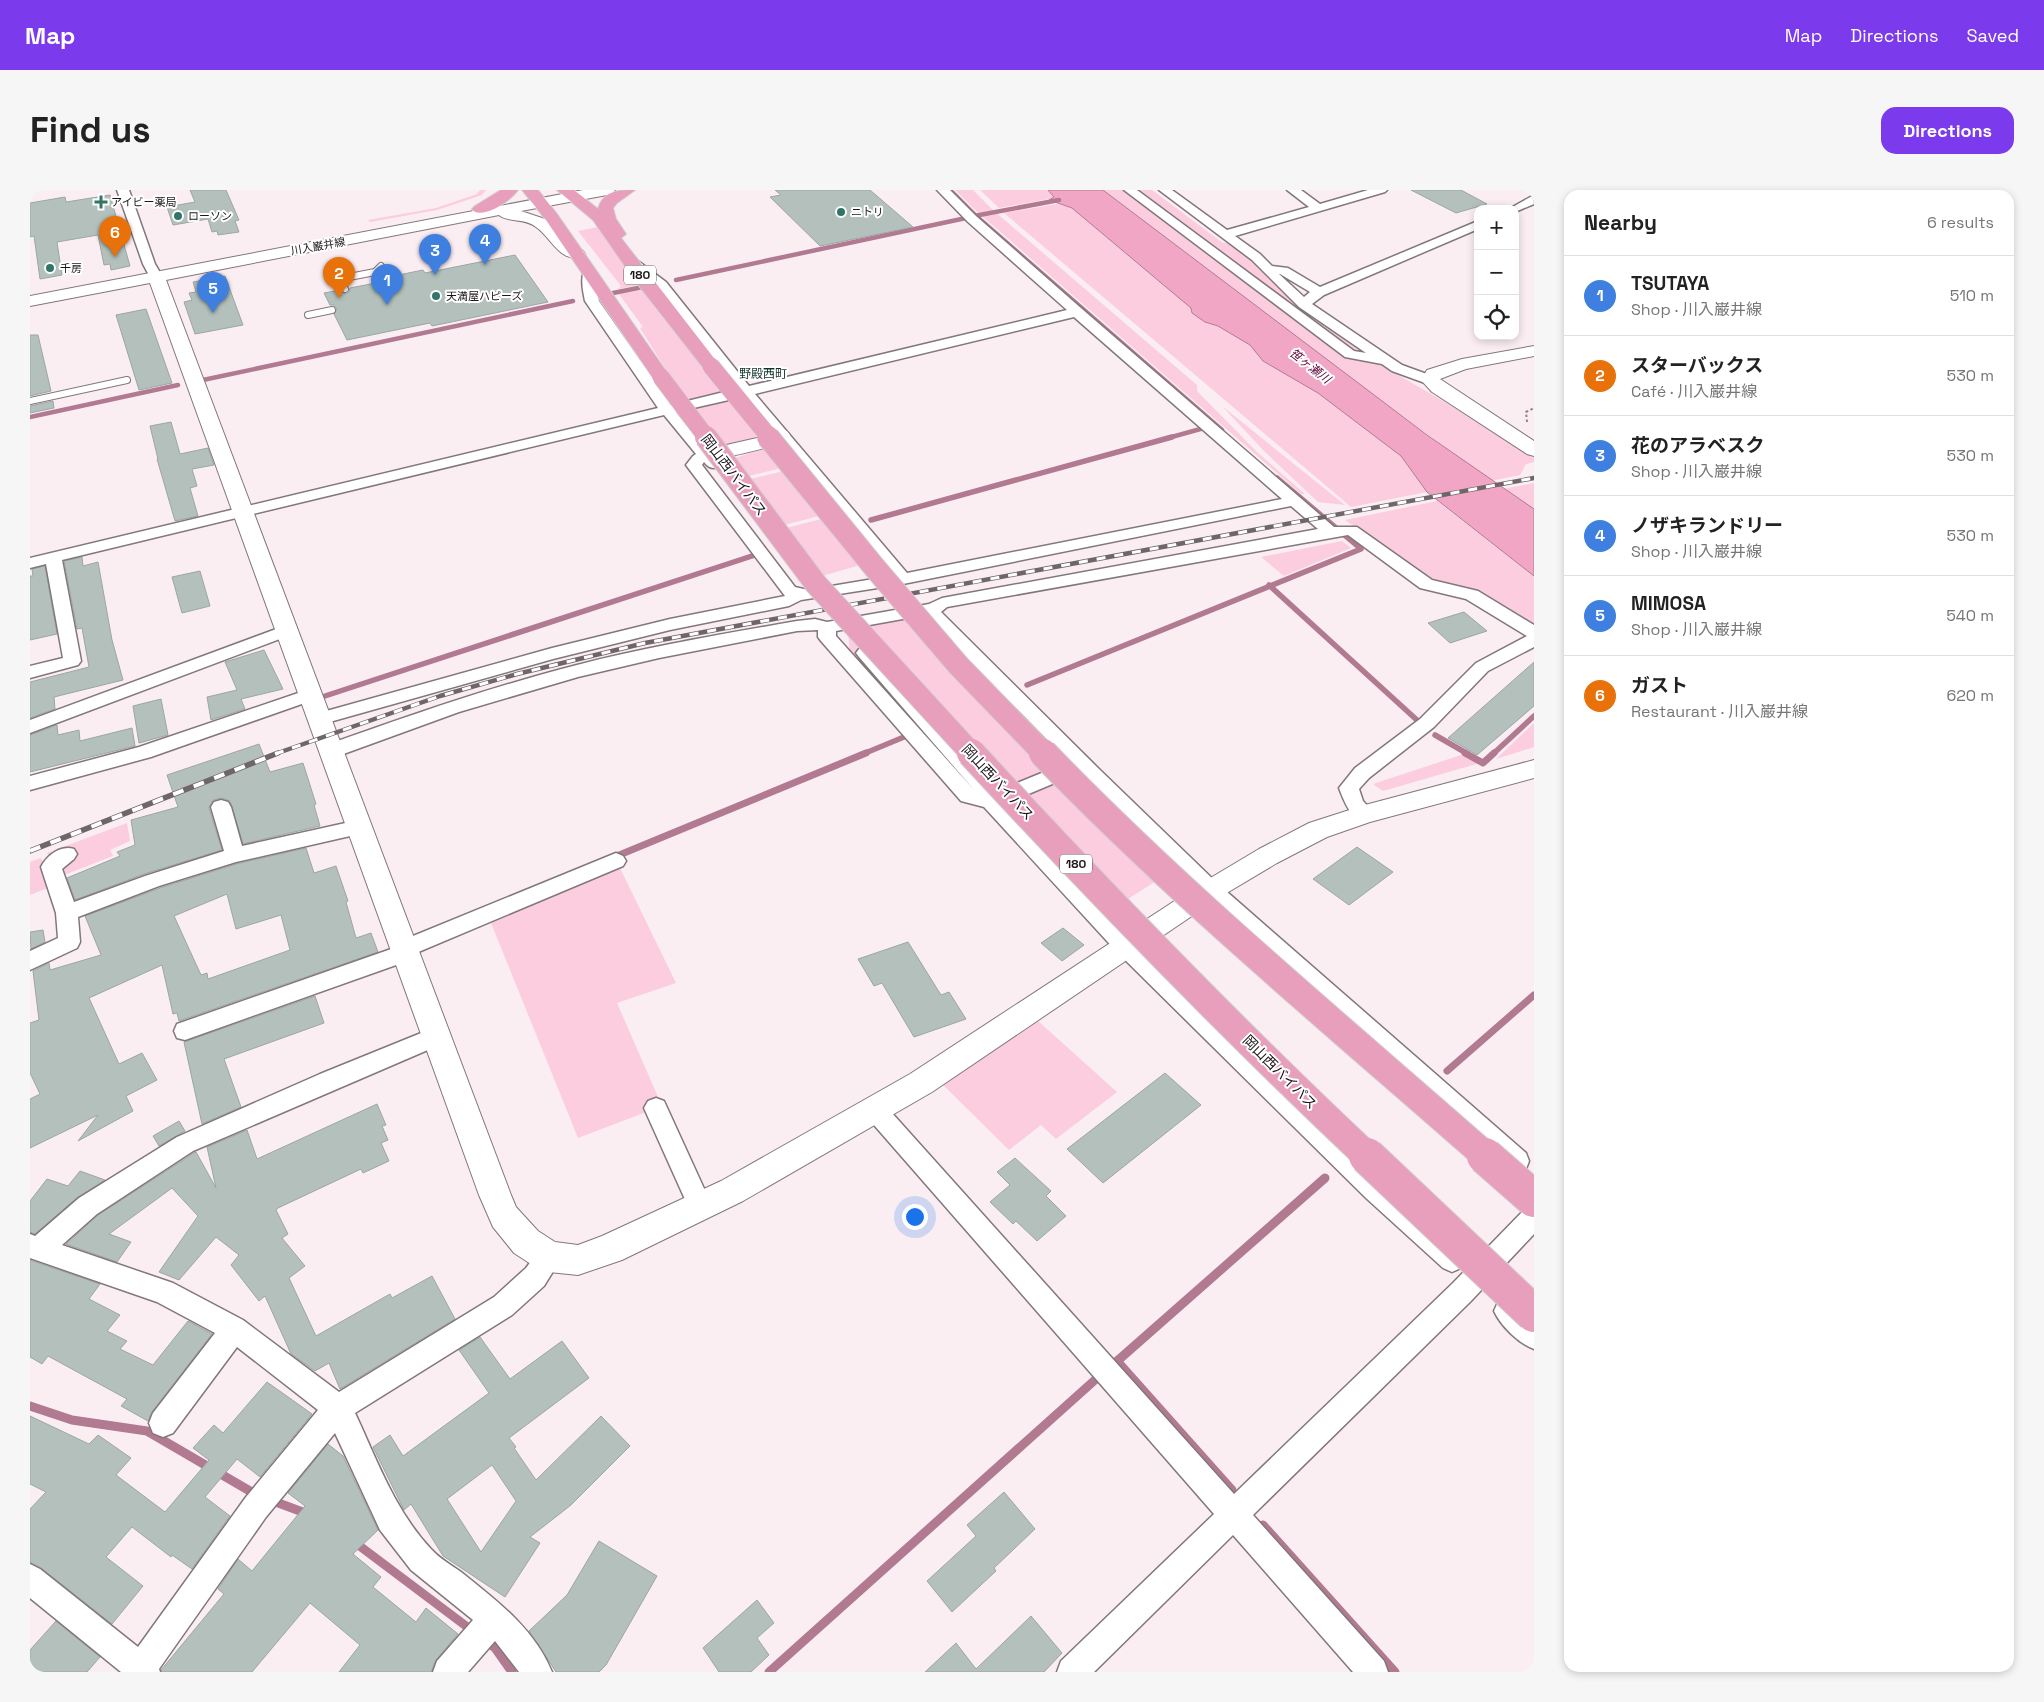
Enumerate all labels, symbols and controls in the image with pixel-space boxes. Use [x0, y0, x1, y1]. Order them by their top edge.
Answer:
text: Map [25, 20, 75, 51]
text: Map [1785, 24, 1822, 47]
text: Directions [1850, 24, 1939, 47]
text: Saved [1967, 24, 2019, 47]
button: Directions [1881, 107, 2014, 154]
text: Find us [30, 108, 151, 152]
place label: アイビー薬局 [111, 195, 176, 209]
marker: アイビー薬局 [95, 196, 107, 208]
place label: ニトリ [851, 205, 884, 219]
map controls [1474, 205, 1519, 340]
button: + [1474, 205, 1519, 250]
marker: ニトリ [835, 206, 847, 218]
place label: ローソン [188, 209, 232, 223]
text: Nearby [1584, 209, 1657, 236]
marker: ローソン [172, 210, 184, 222]
text: 6 results [1927, 212, 1994, 233]
pin: 6 [99, 216, 131, 257]
pin: 4 [469, 224, 501, 265]
street label: 川入巌井線 [290, 234, 346, 258]
pin: 3 [419, 234, 451, 275]
button: − [1474, 250, 1519, 295]
pin: 2 [323, 257, 355, 298]
place label: 千房 [60, 261, 82, 275]
marker: 千房 [44, 262, 56, 274]
pin: 1 [371, 264, 403, 305]
road number: 180 [624, 266, 656, 284]
text: TSUTAYA [1631, 271, 1709, 296]
pin: 5 [197, 272, 229, 313]
text: 1 [1596, 285, 1604, 306]
text: 510 m [1950, 285, 1994, 306]
place label: 天満屋ハピーズ [446, 289, 522, 303]
marker: 天満屋ハピーズ [430, 290, 442, 302]
button: locate [1474, 295, 1519, 340]
text: Shop · 川入巌井線 [1631, 299, 1762, 320]
water label: 笹ヶ瀬川 [1286, 345, 1335, 388]
text: スターバックス [1631, 353, 1763, 378]
text: 2 [1595, 365, 1605, 386]
text: 530 m [1947, 365, 1994, 386]
district label: 野殿西町 [739, 366, 787, 382]
text: Café · 川入巌井線 [1631, 381, 1757, 402]
street label: 岡山西バイパス [697, 431, 771, 519]
text: 花のアラベスク [1631, 433, 1764, 458]
text: 3 [1595, 445, 1605, 466]
text: 530 m [1947, 445, 1994, 466]
text: Shop · 川入巌井線 [1631, 461, 1762, 482]
text: ノザキランドリー [1631, 513, 1783, 538]
text: 4 [1595, 525, 1605, 546]
text: 530 m [1947, 525, 1994, 546]
text: Shop · 川入巌井線 [1631, 541, 1762, 562]
text: MIMOSA [1631, 591, 1706, 616]
text: 5 [1595, 605, 1605, 626]
text: 540 m [1946, 605, 1994, 626]
text: Shop · 川入巌井線 [1631, 619, 1762, 640]
text: ガスト [1631, 673, 1688, 698]
text: 6 [1595, 685, 1605, 706]
text: 620 m [1946, 685, 1994, 706]
text: Restaurant · 川入巌井線 [1631, 701, 1808, 722]
street label: 岡山西バイパス [958, 740, 1038, 824]
road number: 180 [1060, 854, 1092, 874]
street label: 岡山西バイパス [1239, 1031, 1321, 1113]
your location [902, 1204, 928, 1230]

